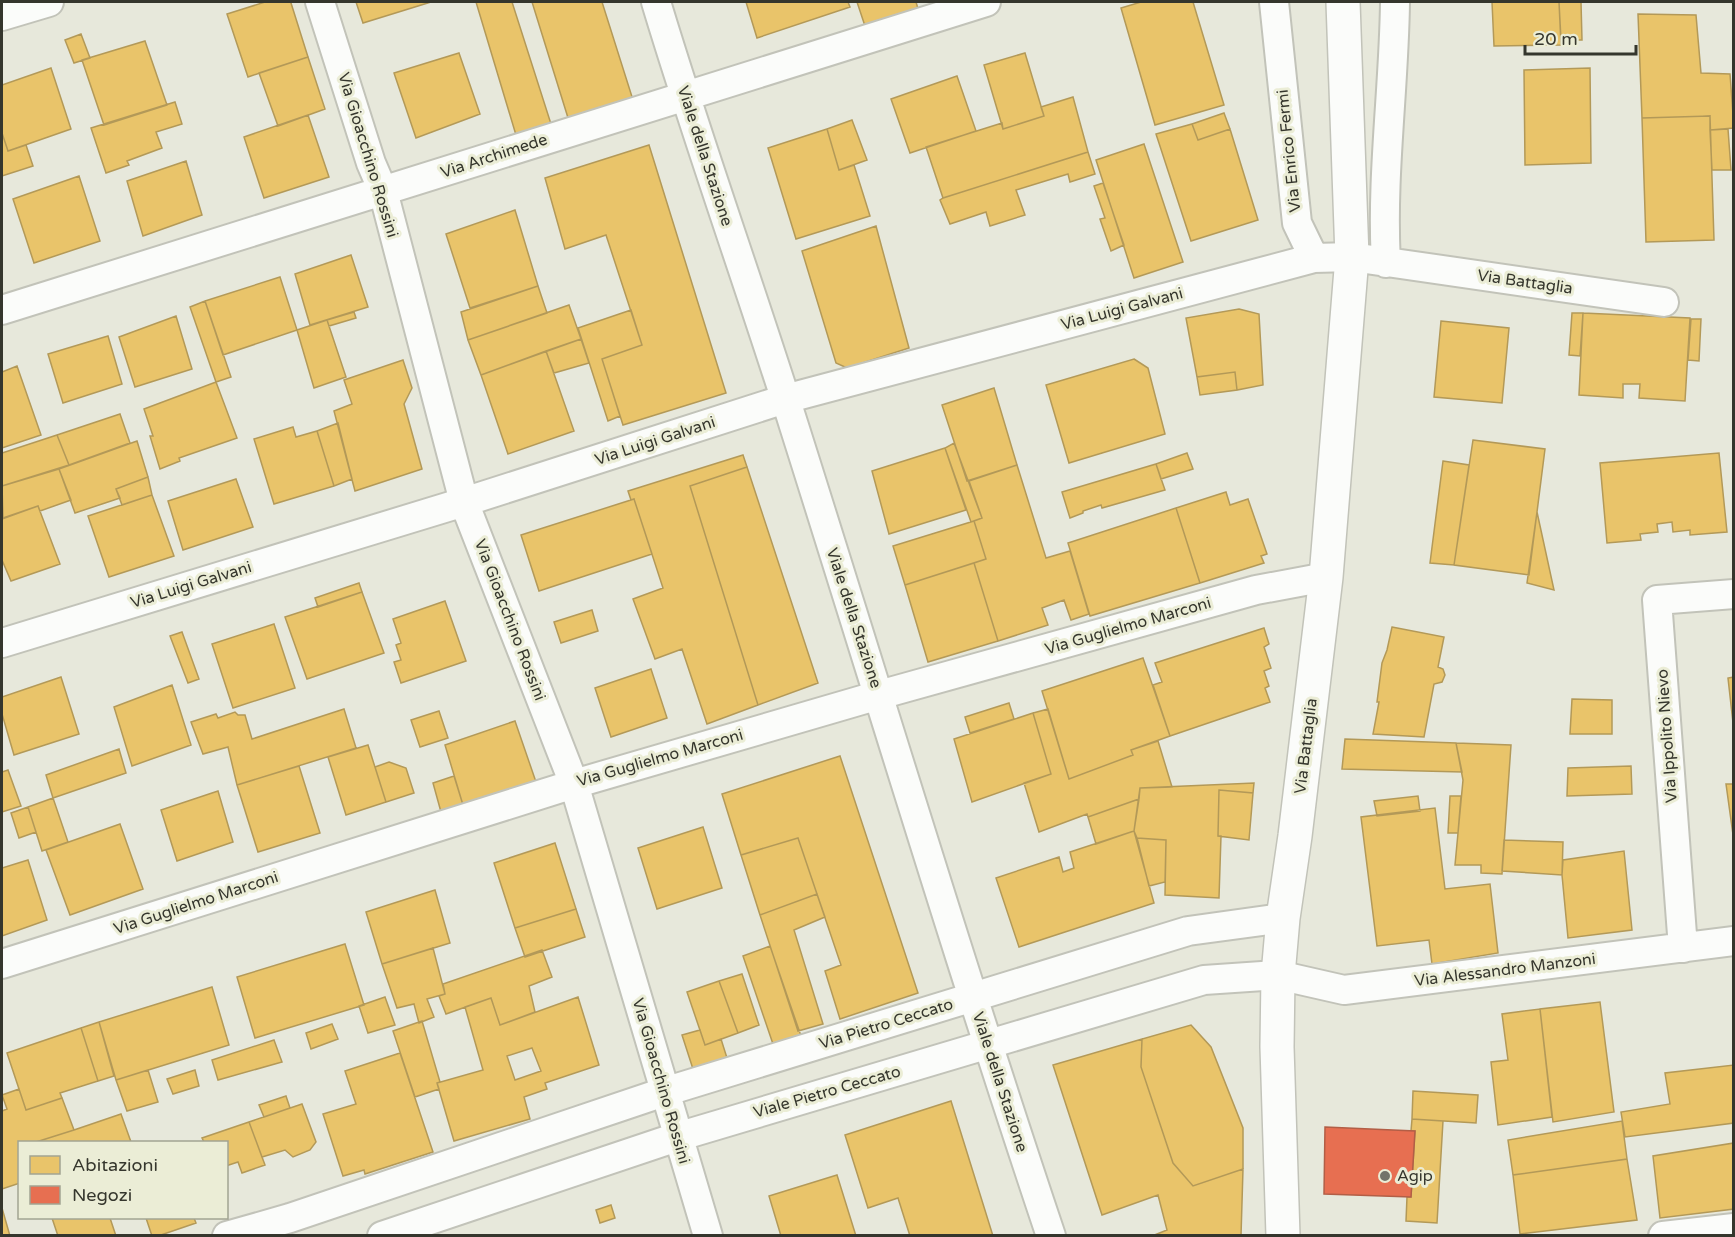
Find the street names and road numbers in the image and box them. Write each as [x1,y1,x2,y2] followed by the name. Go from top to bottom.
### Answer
[333,70,403,240] street label: Via Gioacchino Rossini
[673,83,737,229] street label: Viale della Stazione
[1273,89,1305,213] street label: Via Enrico Fermi
[438,129,550,183] street label: Via Archimede
[1476,265,1574,299] street label: Via Battaglia
[1059,283,1185,335] street label: Via Luigi Galvani
[592,412,718,470] street label: Via Luigi Galvani
[470,536,550,704] street label: Via Gioacchino Rossini
[822,545,886,691] street label: Viale della Stazione
[128,557,254,613] street label: Via Luigi Galvani
[1043,593,1213,659] street label: Via Guglielmo Marconi
[1652,668,1682,804] street label: Via Ippolito Nievo
[1290,697,1322,795] street label: Via Battaglia
[575,725,745,791] street label: Via Guglielmo Marconi
[111,867,281,939] street label: Via Guglielmo Marconi
[1413,949,1597,991] street label: Via Alessandro Manzoni
[817,994,955,1054] street label: Via Pietro Ceccato
[628,996,694,1166] street label: Via Gioacchino Rossini
[968,1009,1032,1155] street label: Viale della Stazione
[751,1061,903,1123] street label: Viale Pietro Ceccato

